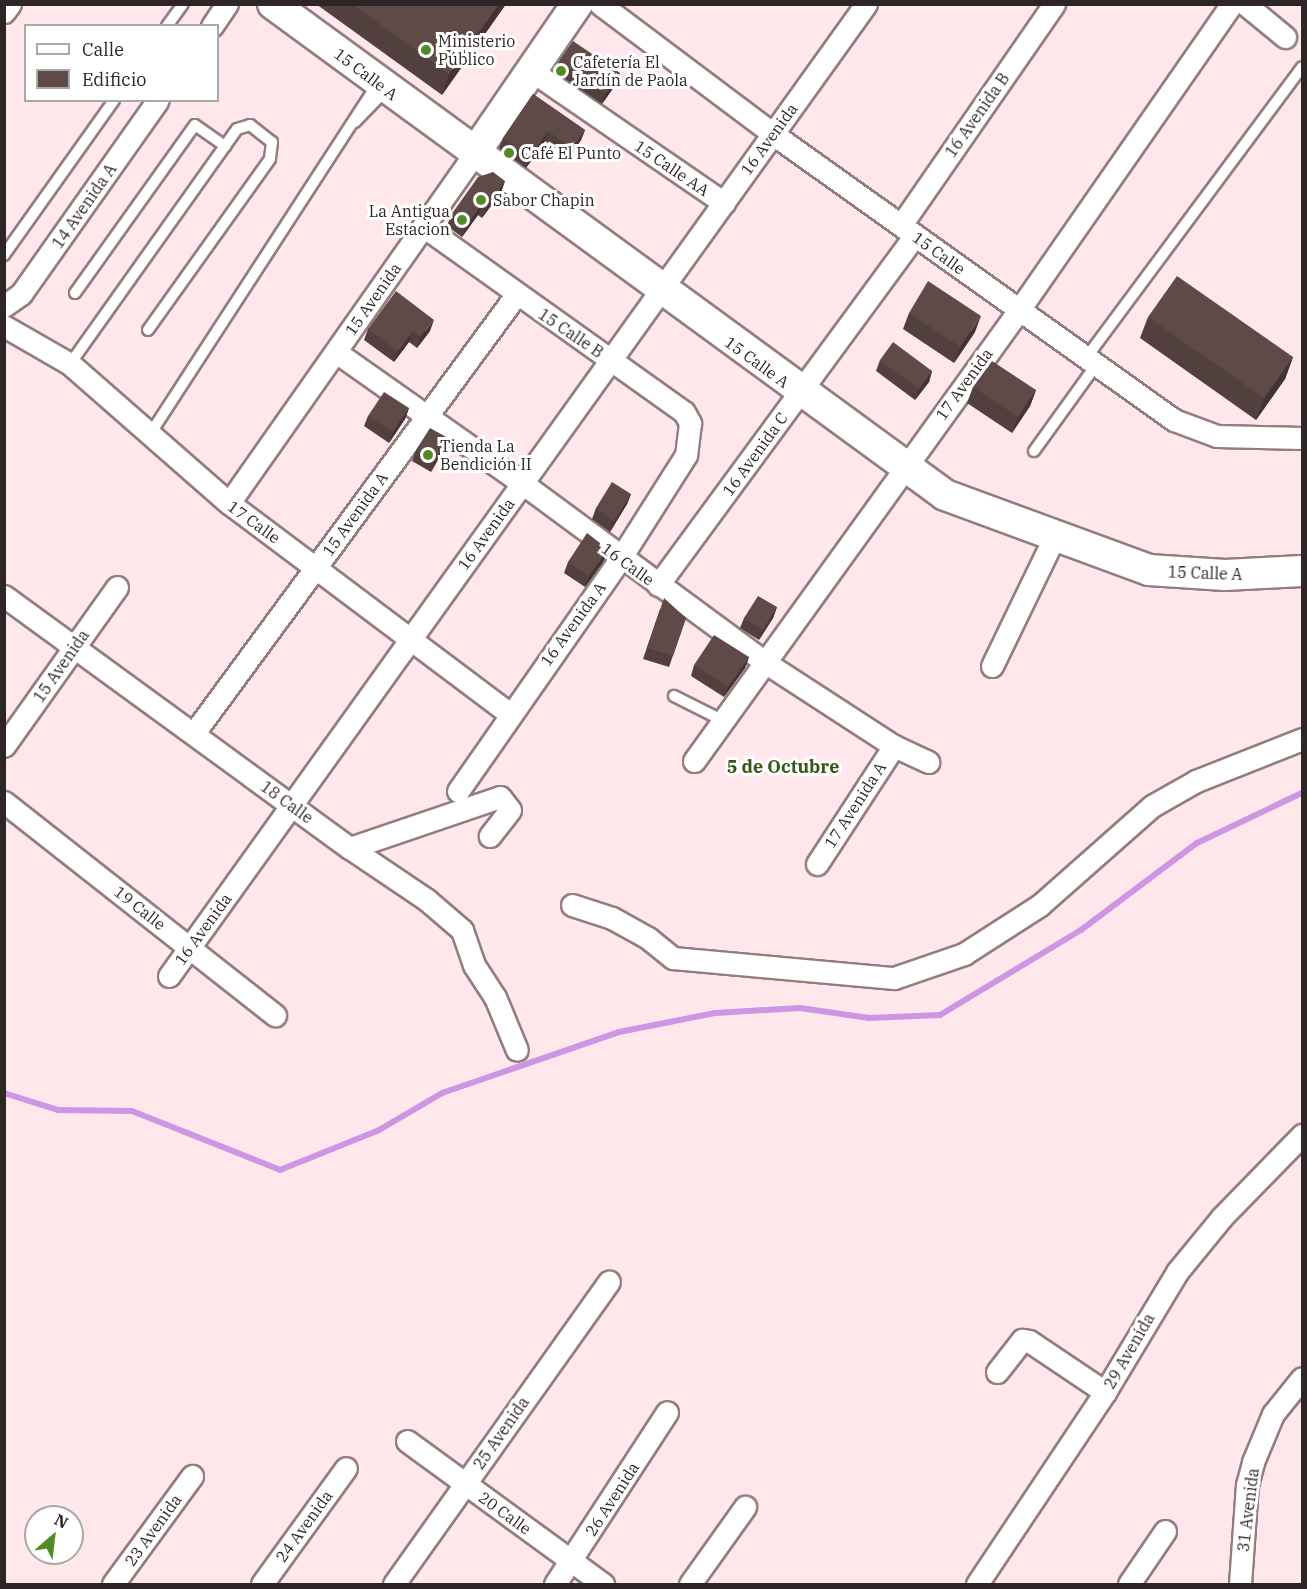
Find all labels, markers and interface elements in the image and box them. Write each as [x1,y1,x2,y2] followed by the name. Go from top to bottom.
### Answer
[24,24,219,102] legend
[438,31,515,69] place label: Ministerio Público
[82,38,124,61] text: Calle
[419,43,433,57] marker: Ministerio Público
[330,44,402,104] street label: 15 Calle A
[573,52,688,90] place label: Cafetería El Jardín de Paola
[554,64,568,78] marker: Cafetería El Jardín de Paola
[82,68,146,91] text: Edificio
[941,69,1013,161] street label: 16 Avenida B
[736,99,802,179] street label: 16 Avenida
[631,136,713,200] street label: 15 Calle AA
[521,143,621,163] place label: Café El Punto
[502,146,516,160] marker: Café El Punto
[48,160,120,252] street label: 14 Avenida A
[493,190,595,210] place label: Sabor Chapin
[474,193,488,207] marker: Sabor Chapin
[369,201,450,239] place label: La Antigua Estacion
[455,213,469,227] marker: La Antigua Estacion
[909,228,969,278] street label: 15 Calle
[341,259,405,339] street label: 15 Avenida
[535,304,607,362] street label: 15 Calle B
[721,332,793,392] street label: 15 Calle A
[931,344,997,424] street label: 17 Avenida
[718,409,792,499] street label: 16 Avenida C
[440,436,532,474] place label: Tienda La Bendición II
[421,448,435,462] marker: Tienda La Bendición II
[318,468,392,560] street label: 15 Avenida A
[453,494,519,574] street label: 16 Avenida
[224,497,284,547] street label: 17 Calle
[598,539,658,589] street label: 16 Calle
[1167,562,1243,584] street label: 15 Calle A
[536,578,610,670] street label: 16 Avenida A
[29,626,93,706] street label: 15 Avenida
[727,756,839,778] district label: 5 de Octubre
[820,758,890,852] street label: 17 Avenida A
[257,777,317,827] street label: 18 Calle
[110,882,170,934] street label: 19 Calle
[170,889,236,969] street label: 16 Avenida
[1100,1310,1158,1392] street label: 29 Avenida
[469,1393,533,1473] street label: 25 Avenida
[581,1458,643,1540] street label: 26 Avenida
[1233,1467,1263,1553] street label: 31 Avenida
[271,1486,337,1566] street label: 24 Avenida
[475,1488,535,1538] street label: 20 Calle
[120,1490,186,1570] street label: 23 Avenida
[24,1505,84,1565] north arrow
[51,1509,72,1533] text: N

